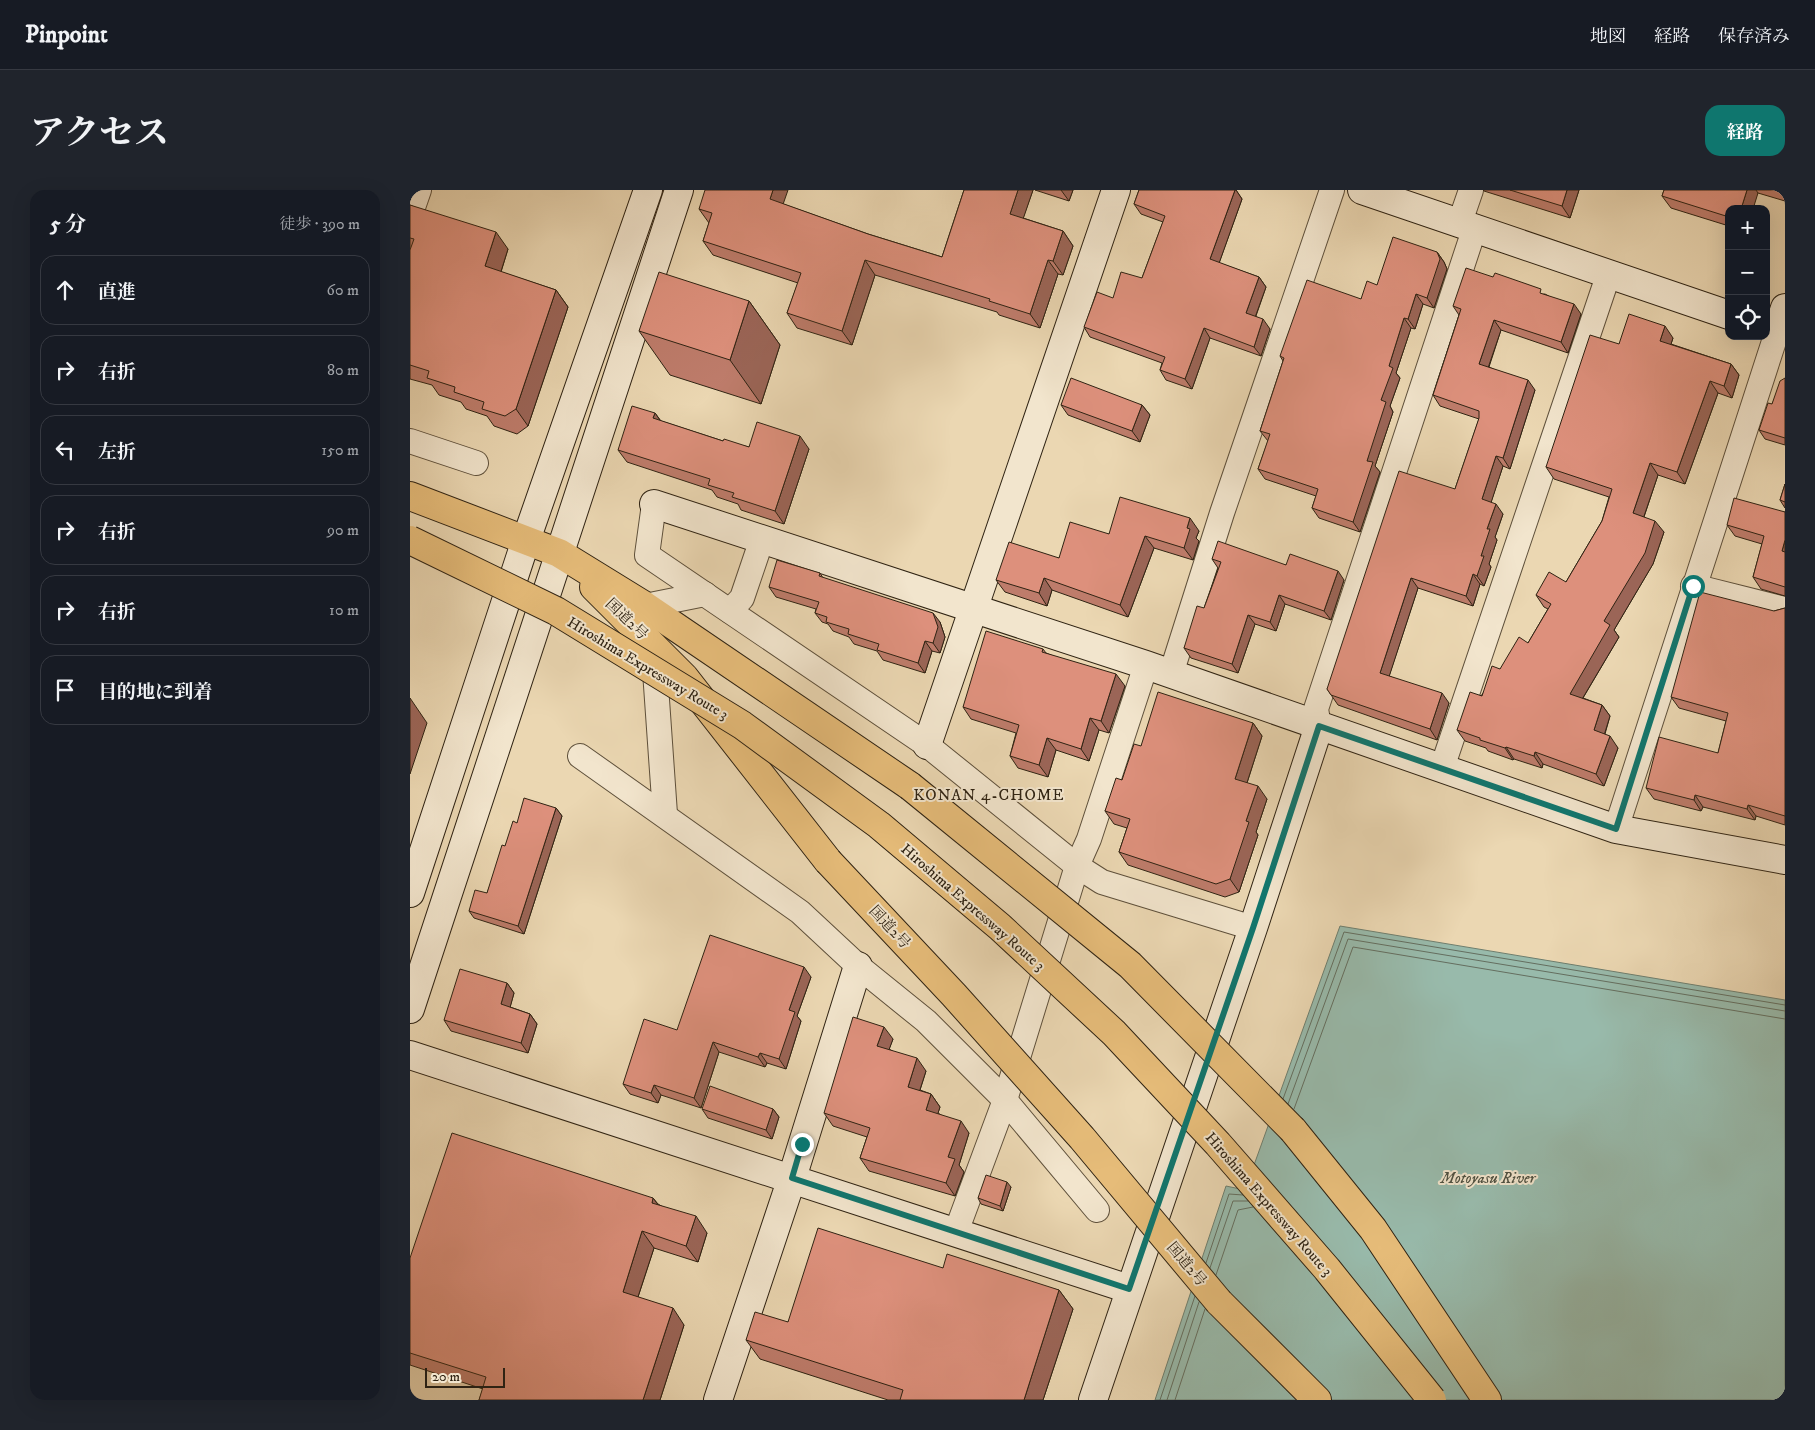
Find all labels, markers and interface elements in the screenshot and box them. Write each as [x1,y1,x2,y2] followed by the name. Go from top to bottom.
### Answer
[25,20,108,50] text: Pinpoint
[1590,26,1626,48] text: 地図
[1654,26,1690,48] text: 経路
[1718,26,1790,48] text: 保存済み
[1705,105,1785,156] button: 経路
[30,112,169,156] text: アクセス
[1725,205,1770,340] map controls
[1725,205,1770,250] button: +
[50,212,86,238] text: 5 分
[279,214,360,234] text: 徒歩 · 390 m
[1725,250,1770,295] button: −
[51,276,79,304] icon: ahead
[327,280,359,300] text: 60 m
[98,281,136,304] text: 直進
[1725,295,1770,340] button: locate
[51,356,79,384] icon: right
[327,360,359,380] text: 80 m
[98,361,136,384] text: 右折
[51,436,79,464] icon: left
[321,440,359,460] text: 150 m
[98,441,136,464] text: 左折
[51,516,79,544] icon: right
[327,520,359,540] text: 90 m
[98,521,136,544] text: 右折
[1682,575,1705,598] route start
[601,594,652,644] street label: 国道2号
[51,596,79,624] icon: right
[329,600,359,620] text: 10 m
[98,601,136,624] text: 右折
[564,613,732,724] street label: Hiroshima Expressway Route 3
[51,676,79,704] icon: arrive
[98,681,212,704] text: 目的地に到着
[913,785,1065,805] district label: KONAN 4-CHOME
[897,840,1049,975] street label: Hiroshima Expressway Route 3
[865,902,914,953] street label: 国道2号
[1201,1128,1336,1280] street label: Hiroshima Expressway Route 3
[791,1133,814,1156] route end
[1440,1168,1536,1188] water label: Motoyasu River
[1163,1238,1211,1290] street label: 国道2号
[425,1365,505,1388] scale bar
[432,1368,460,1386] text: 20 m

